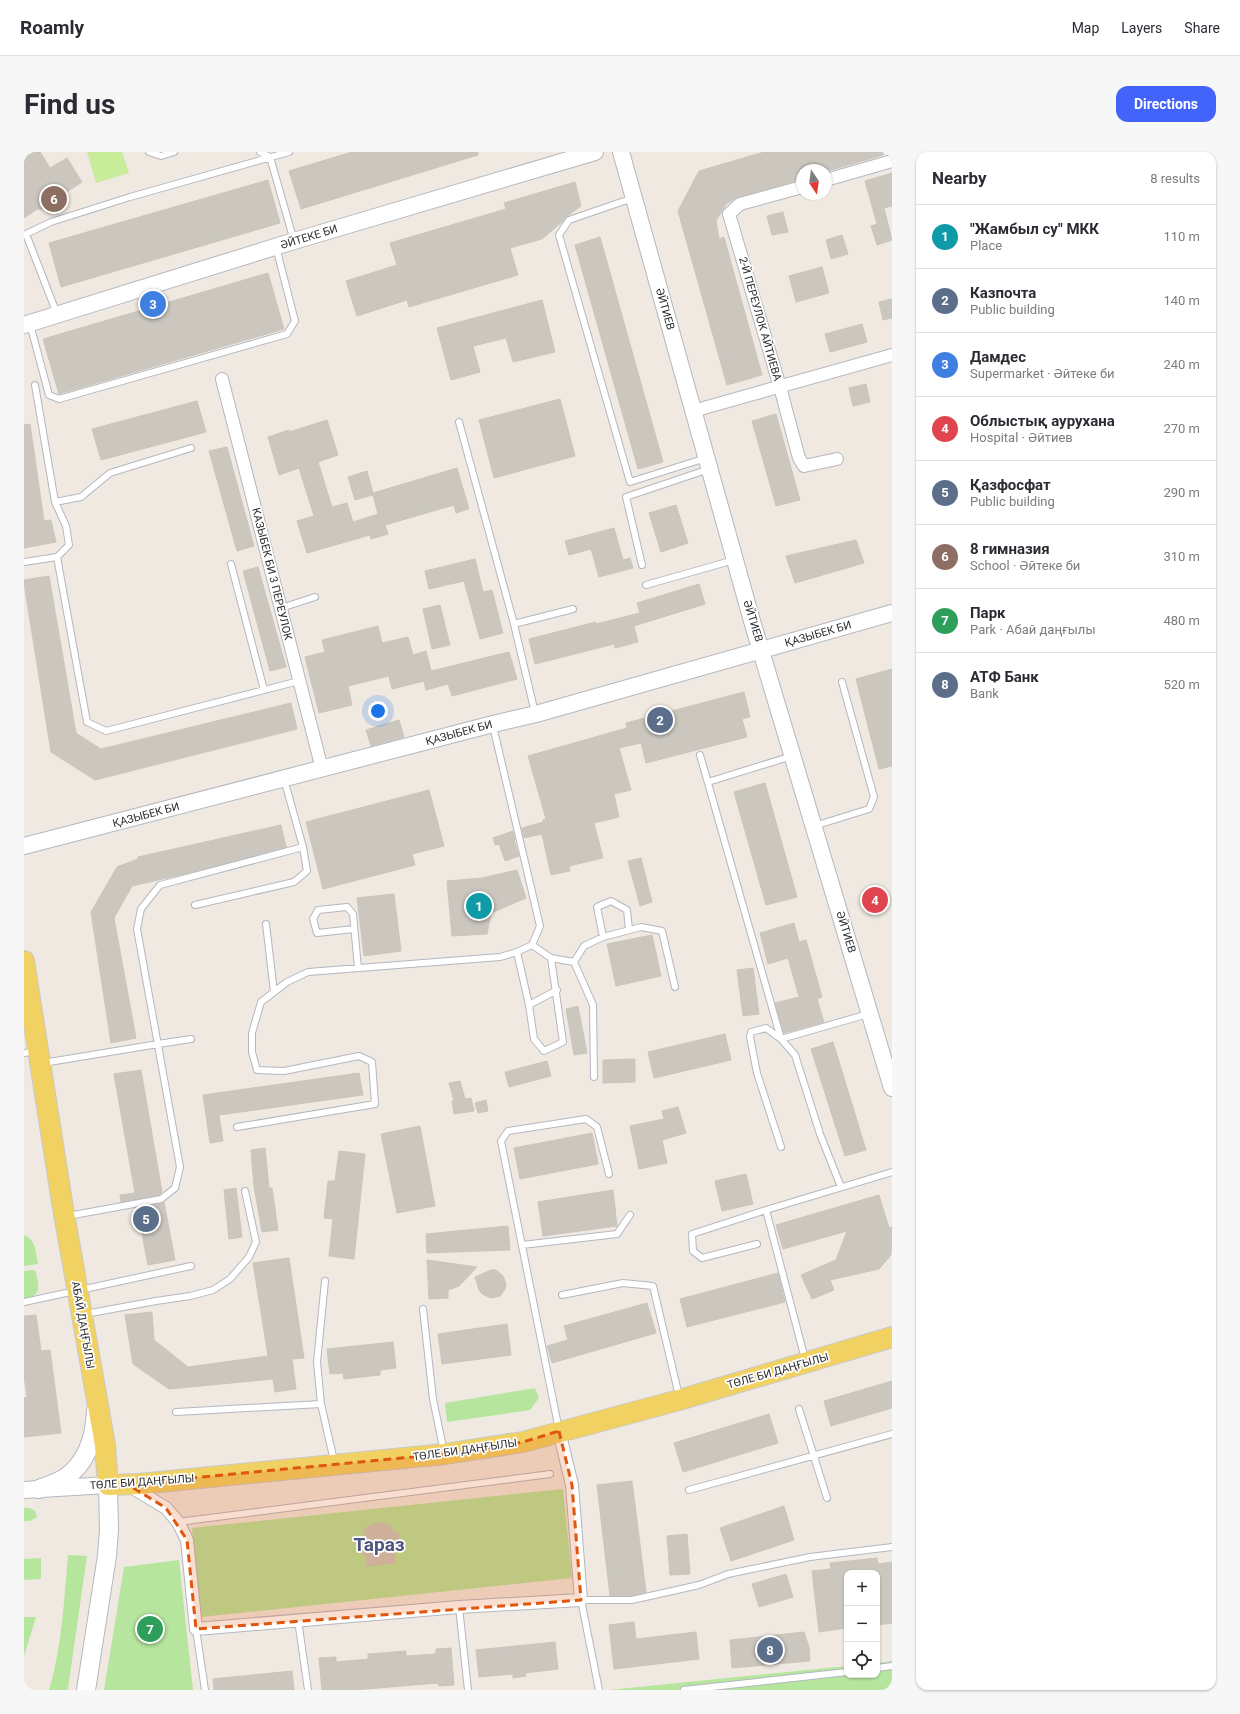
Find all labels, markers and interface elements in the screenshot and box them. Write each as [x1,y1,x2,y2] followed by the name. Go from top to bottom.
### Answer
[20,16,84,39] text: Roamly
[1072,20,1099,36] text: Map
[1121,20,1162,36] text: Layers
[1184,20,1220,36] text: Share
[1116,86,1216,122] button: Directions
[24,88,115,121] text: Find us
[796,164,832,200] north arrow
[932,168,987,188] text: Nearby
[1150,171,1200,186] text: 8 results
[41,184,67,214] pin: 6
[970,220,1099,238] text: "Жамбыл су" МКК
[279,222,339,252] street label: ӘЙТЕКЕ БИ
[941,229,949,244] text: 1
[1163,229,1200,244] text: 110 m
[970,238,1002,253] text: Place
[736,255,784,383] street label: 2-Й ПЕРЕУЛОК АЙТИЕВА
[970,284,1036,302] text: Казпочта
[653,287,677,332] street label: ӘЙТИЕВ
[140,289,166,319] pin: 3
[941,293,949,308] text: 2
[1163,293,1200,308] text: 140 m
[970,302,1055,317] text: Public building
[970,348,1026,366] text: Дамдес
[941,357,949,372] text: 3
[1163,357,1200,372] text: 240 m
[970,366,1115,381] text: Supermarket · Әйтеке би
[970,412,1115,430] text: Облыстық аурухана
[941,421,949,436] text: 4
[1163,421,1200,436] text: 270 m
[970,430,1073,445] text: Hospital · Әйтиев
[970,476,1051,494] text: Қазфосфат
[941,485,949,500] text: 5
[1163,485,1200,500] text: 290 m
[970,494,1055,509] text: Public building
[249,506,295,642] street label: КАЗЫБЕК БИ 3 ПЕРЕУЛОК
[970,540,1050,558] text: 8 гимназия
[941,549,949,564] text: 6
[1163,549,1200,564] text: 310 m
[970,558,1080,573] text: School · Әйтеке би
[741,599,766,644] street label: ӘЙТИЕВ
[970,604,1006,622] text: Парк
[941,613,949,628] text: 7
[1163,613,1200,628] text: 480 m
[783,618,853,650] street label: ҚАЗЫБЕК БИ
[970,622,1095,637] text: Park · Абай даңғылы
[970,668,1039,686] text: АТФ Банк
[941,677,949,692] text: 8
[1163,677,1200,692] text: 520 m
[970,686,999,701] text: Bank
[368,701,388,721] your location
[647,705,673,735] pin: 2
[424,718,494,748] street label: ҚАЗЫБЕК БИ
[111,800,181,830] street label: ҚАЗЫБЕК БИ
[862,885,888,915] pin: 4
[466,891,492,921] pin: 1
[834,910,859,955] street label: ӘЙТИЕВ
[133,1204,159,1234] pin: 5
[69,1280,97,1370] street label: АБАЙ ДАҢҒЫЛЫ
[726,1350,830,1392] street label: ТӨЛЕ БИ ДАҢҒЫЛЫ
[412,1436,518,1464] street label: ТӨЛЕ БИ ДАҢҒЫЛЫ
[89,1472,195,1492] street label: ТӨЛЕ БИ ДАҢҒЫЛЫ
[353,1533,405,1556] district label: Тараз
[844,1570,880,1678] map controls
[844,1570,880,1606] button: +
[844,1606,880,1642] button: −
[137,1614,163,1644] pin: 7
[757,1635,783,1665] pin: 8
[844,1642,880,1678] button: locate

